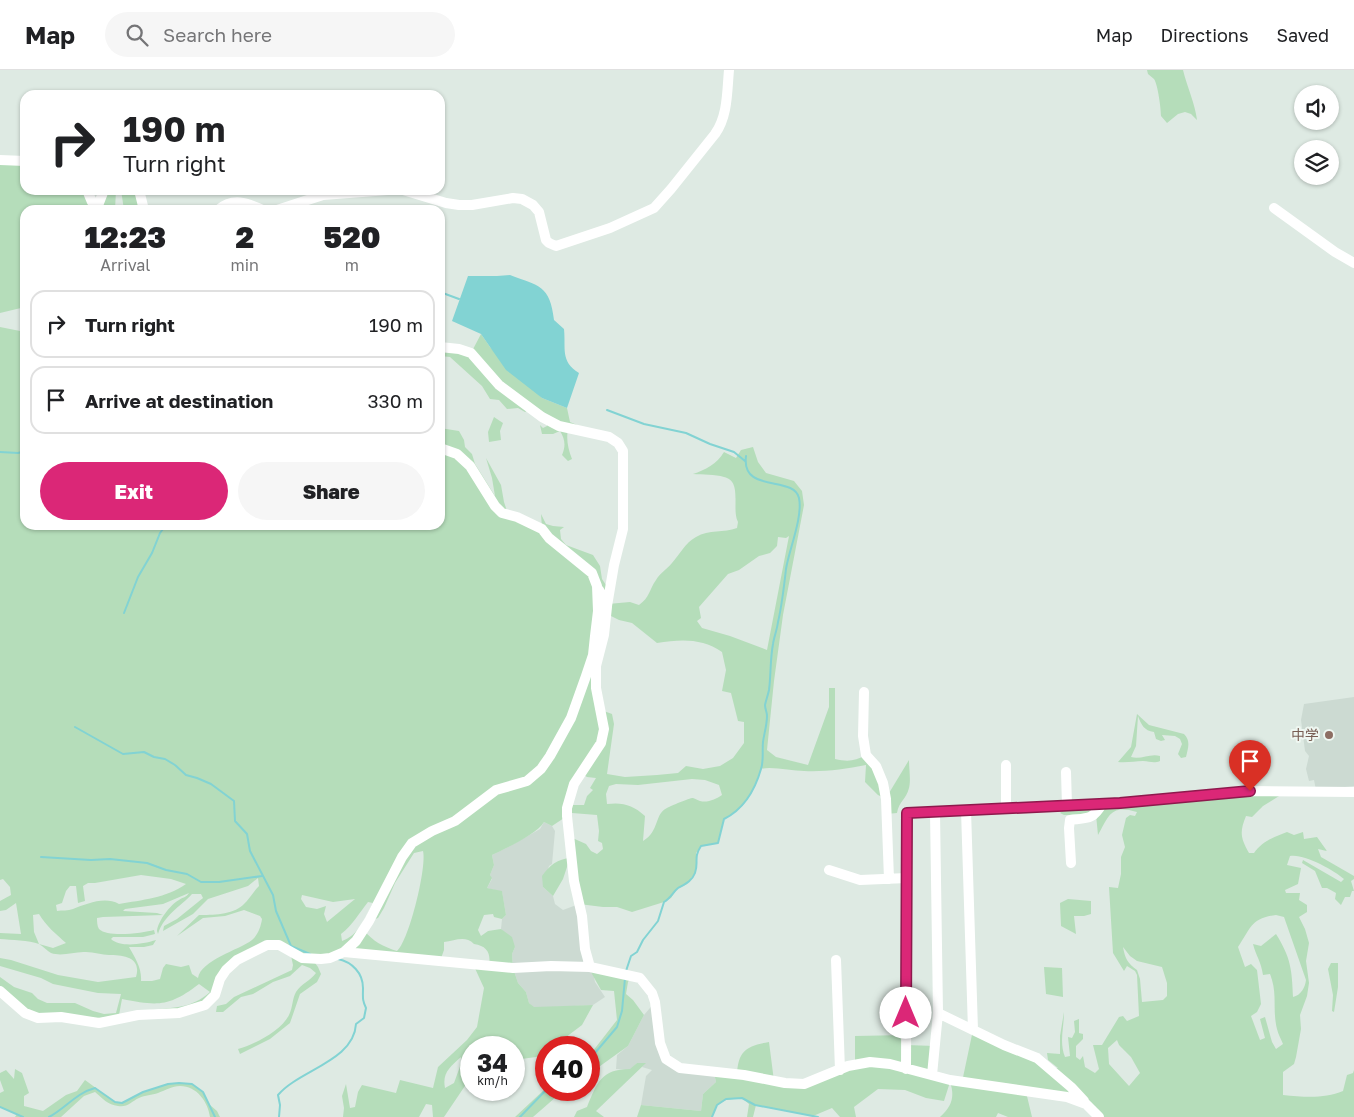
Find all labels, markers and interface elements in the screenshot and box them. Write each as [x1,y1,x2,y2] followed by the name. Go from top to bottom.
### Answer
[105,12,455,57] search box
[25,20,75,49] text: Map
[123,21,151,49] icon: search
[163,23,272,46] text: Search here
[1096,24,1132,46] text: Map
[1160,24,1248,46] text: Directions
[1276,24,1329,46] text: Saved
[1294,85,1339,185] map controls
[1294,85,1339,130] button: sound
[123,108,225,150] text: 190 m
[40,110,105,175] icon: right
[1294,140,1339,185] button: layers
[123,150,226,177] text: Turn right
[84,219,166,255] text: 12:23
[235,219,254,255] text: 2
[323,219,381,255] text: 520
[100,255,150,275] text: Arrival
[231,255,259,275] text: min
[345,255,359,275] text: m
[42,310,70,338] icon: right
[85,313,175,336] text: Turn right
[369,313,423,336] text: 190 m
[42,386,70,414] icon: arrive
[85,389,273,412] text: Arrive at destination
[367,389,423,412] text: 330 m
[40,462,228,520] button: Exit
[238,462,425,520] button: Share
[1291,726,1319,743] place label: 中学
[1323,729,1335,741] marker: 中学
[1229,740,1271,791] pin
[1236,747,1264,775] icon: arrive
[879,986,931,1038] position arrow
[535,1036,600,1101] speed limit sign: 40
[477,1047,508,1078] text: 34
[477,1073,508,1088] text: km/h

